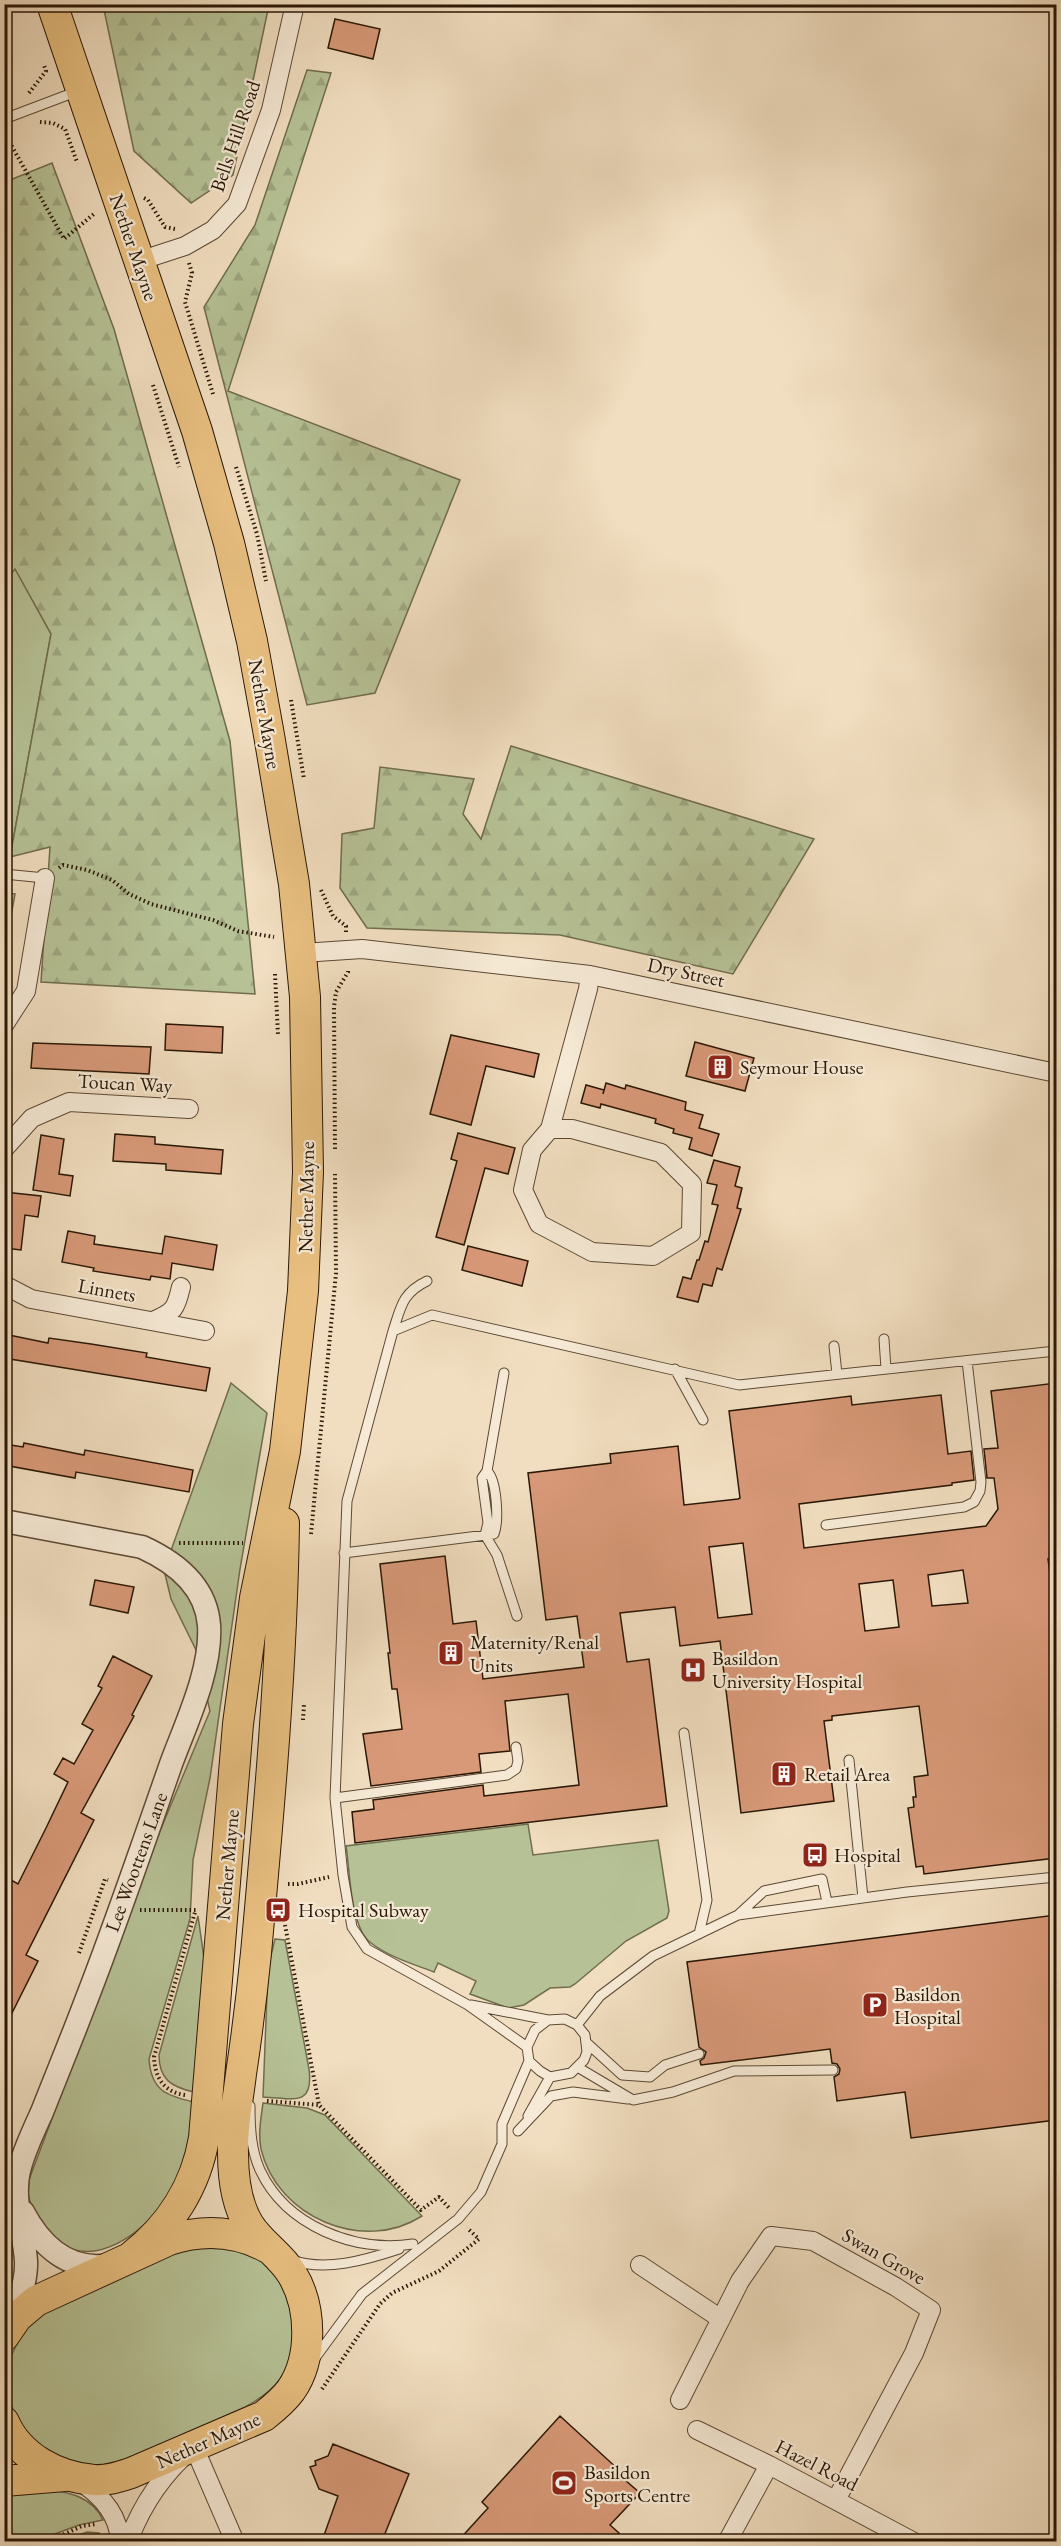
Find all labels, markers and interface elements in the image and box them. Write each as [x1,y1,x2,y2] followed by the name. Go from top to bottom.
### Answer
[204,76,266,195] street label: Bells Hill Road
[104,190,164,304] street label: Nether Mayne
[243,657,287,771] street label: Nether Mayne
[645,951,728,993] street label: Dry Street
[705,1052,735,1082] building icon: Seymour House
[740,1054,864,1080] place label: Seymour House
[77,1068,173,1098] street label: Toucan Way
[292,1141,320,1253] street label: Nether Mayne
[76,1272,138,1308] street label: Linnets
[470,1629,599,1678] place label: Maternity/Renal Units
[436,1638,466,1668] building icon: Maternity/Renal Units
[712,1645,862,1694] place label: Basildon University Hospital
[678,1655,708,1685] hospital icon: Basildon University Hospital
[769,1759,799,1789] building icon: Retail Area
[804,1761,890,1787] place label: Retail Area
[99,1788,173,1935] street label: Lee Woottens Lane
[209,1808,245,1922] street label: Nether Mayne
[800,1840,830,1870] bus stop icon: Hospital
[834,1842,901,1868] place label: Hospital
[263,1895,293,1925] bus stop icon: Hospital Subway
[298,1897,429,1923] place label: Hospital Subway
[894,1981,961,2030] place label: Basildon Hospital
[860,1990,890,2020] parking icon: Basildon Hospital
[838,2222,931,2290] street label: Swan Grove
[152,2405,264,2474] street label: Nether Mayne
[771,2433,864,2497] street label: Hazel Road
[584,2459,691,2508] place label: Basildon Sports Centre
[549,2468,579,2498] sports icon: Basildon Sports Centre

